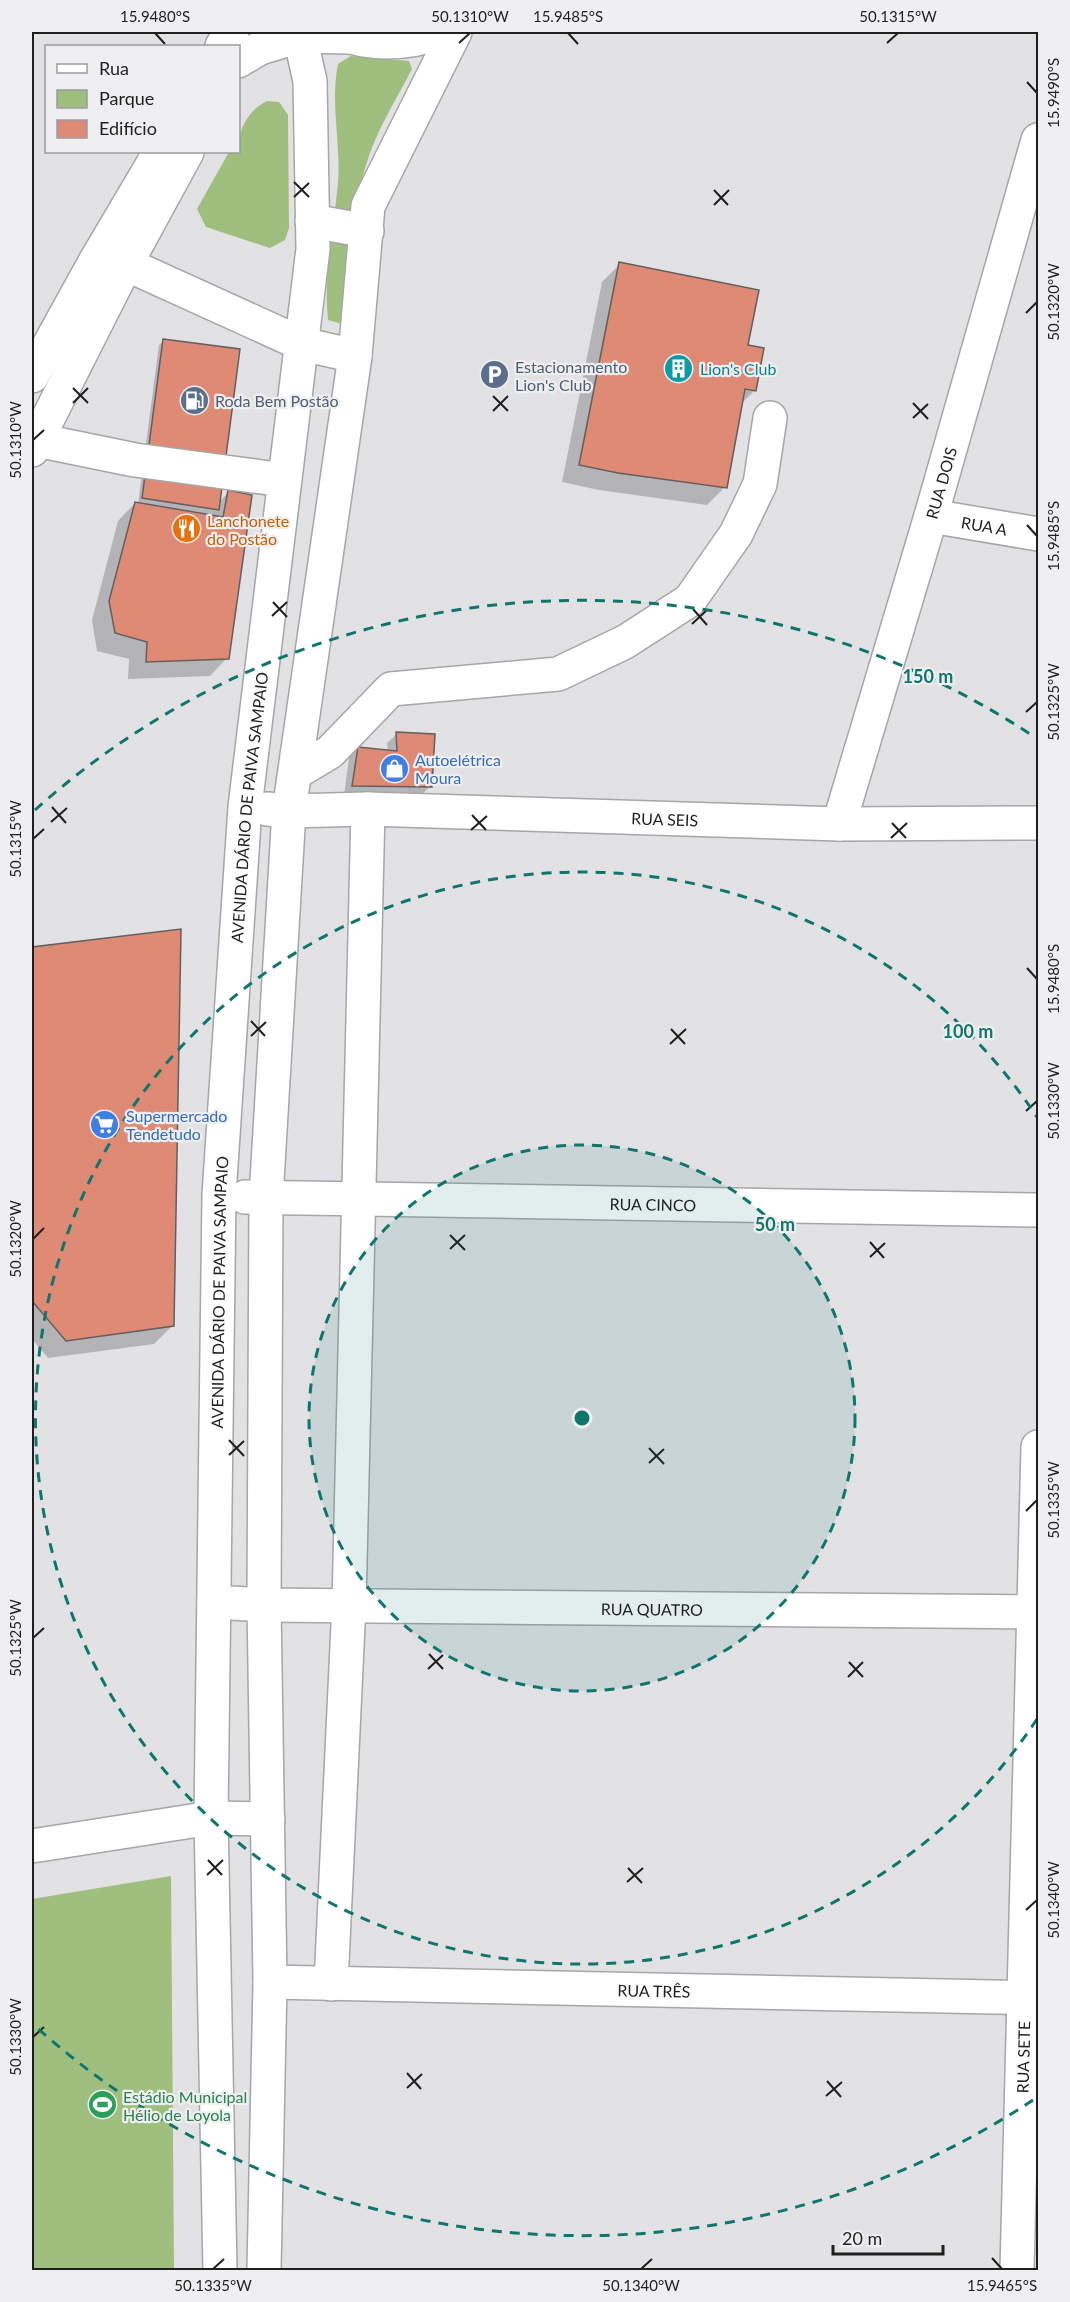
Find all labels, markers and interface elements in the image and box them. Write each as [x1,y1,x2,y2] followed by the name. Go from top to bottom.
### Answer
[120,7,190,25] text: 15.9480°S
[431,7,509,25] text: 50.1310°W
[533,7,603,25] text: 15.9485°S
[859,7,937,25] text: 50.1315°W
[45,45,240,153] legend
[99,57,129,79] text: Rua
[1044,58,1062,128] text: 15.9490°S
[99,87,154,109] text: Parque
[99,117,157,139] text: Edifício
[1044,263,1062,341] text: 50.1320°W
[663,352,695,384] building icon: Lion's Club
[515,357,627,394] place label: Estacionamento Lion's Club
[478,359,510,391] parking icon: Estacionamento Lion's Club
[700,359,776,378] place label: Lion's Club
[178,384,210,416] fuel station icon: Roda Bem Postão
[215,391,338,410] place label: Roda Bem Postão
[6,401,24,479] text: 50.1310°W
[921,445,960,521] street label: RUA DOIS
[1044,501,1062,571] text: 15.9485°S
[207,511,289,548] place label: Lanchonete do Postão
[960,512,1009,538] street label: RUA A
[170,513,202,545] restaurant icon: Lanchonete do Postão
[1044,663,1062,741] text: 50.1325°W
[903,665,953,687] text: 150 m
[226,670,271,944] street label: AVENIDA DÁRIO DE PAIVA SAMPAIO
[415,750,501,787] place label: Autoelétrica Moura
[378,752,410,784] shop icon: Autoelétrica Moura
[6,800,24,878] text: 50.1315°W
[631,808,699,829] street label: RUA SEIS
[1044,944,1062,1014] text: 15.9480°S
[943,1020,993,1042] text: 100 m
[1044,1062,1062,1140] text: 50.1330°W
[126,1106,227,1143] place label: Supermercado Tendetudo
[89,1108,121,1140] supermarket icon: Supermercado Tendetudo
[207,1155,231,1428] street label: AVENIDA DÁRIO DE PAIVA SAMPAIO
[610,1193,697,1214] street label: RUA CINCO
[6,1200,24,1278] text: 50.1320°W
[755,1213,795,1235] text: 50 m
[572,1408,592,1428] centre of rings
[1044,1461,1062,1539] text: 50.1335°W
[6,1599,24,1677] text: 50.1325°W
[601,1599,703,1618] street label: RUA QUATRO
[1044,1861,1062,1939] text: 50.1340°W
[617,1980,691,2000] street label: RUA TRÊS
[6,1998,24,2076] text: 50.1330°W
[1012,2021,1033,2094] street label: RUA SETE
[123,2087,247,2124] place label: Estádio Municipal Hélio de Loyola
[86,2089,118,2121] sports icon: Estádio Municipal Hélio de Loyola
[833,2218,942,2256] scale bar
[842,2227,882,2249] text: 20 m
[174,2276,252,2294] text: 50.1335°W
[602,2276,680,2294] text: 50.1340°W
[967,2276,1037,2294] text: 15.9465°S

